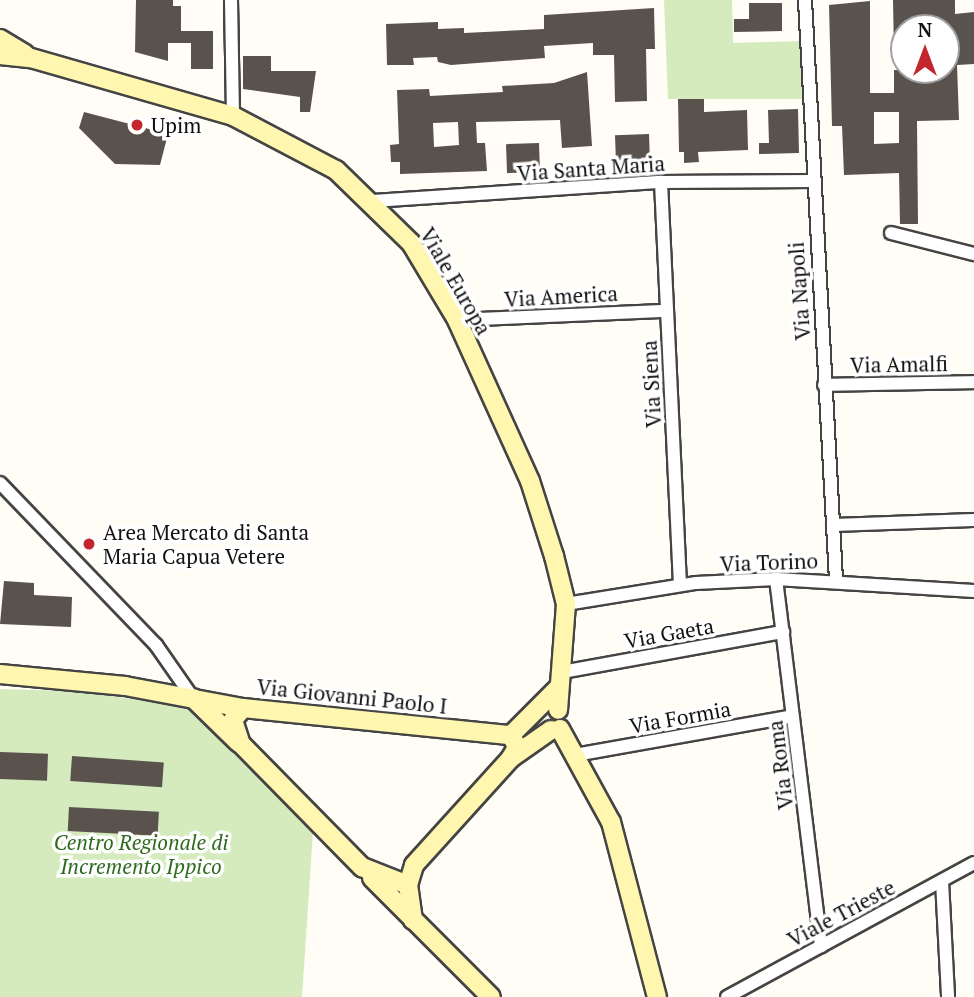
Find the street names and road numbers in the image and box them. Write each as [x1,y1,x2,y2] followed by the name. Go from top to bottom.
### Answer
[516,150,666,186] street label: Via Santa Maria
[415,223,497,339] street label: Viale Europa
[783,241,815,341] street label: Via Napoli
[503,280,619,312] street label: Via America
[636,340,666,428] street label: Via Siena
[850,351,948,377] street label: Via Amalfi
[720,548,818,576] street label: Via Torino
[622,613,716,653] street label: Via Gaeta
[256,673,448,719] street label: Via Giovanni Paolo I
[627,696,733,738] street label: Via Formia
[762,719,798,811] street label: Via Roma
[783,874,899,952] street label: Viale Trieste

